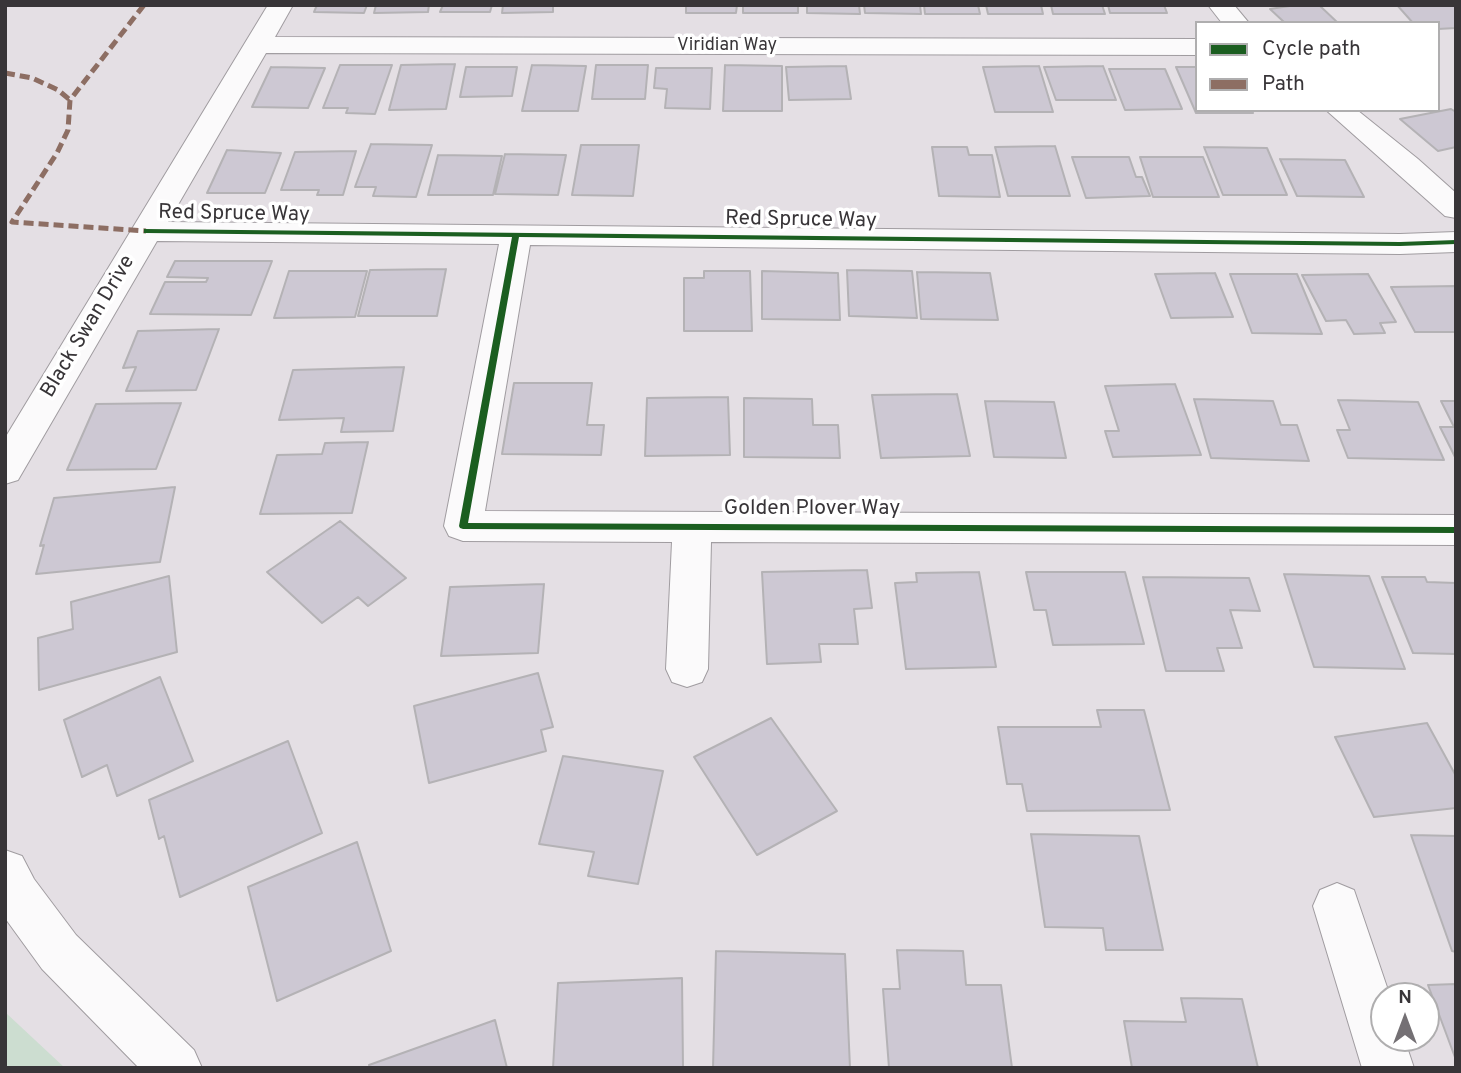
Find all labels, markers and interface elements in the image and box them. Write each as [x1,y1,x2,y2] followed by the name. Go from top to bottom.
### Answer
[1195,21,1440,112] legend
[677,35,777,57] street label: Viridian Way
[1262,36,1361,63] text: Cycle path
[1262,71,1305,98] text: Path
[158,201,310,229] street label: Red Spruce Way
[725,207,877,235] street label: Red Spruce Way
[37,251,141,403] street label: Black Swan Drive
[724,497,900,523] street label: Golden Plover Way
[1370,982,1440,1052] north arrow
[1398,986,1412,1010] text: N

